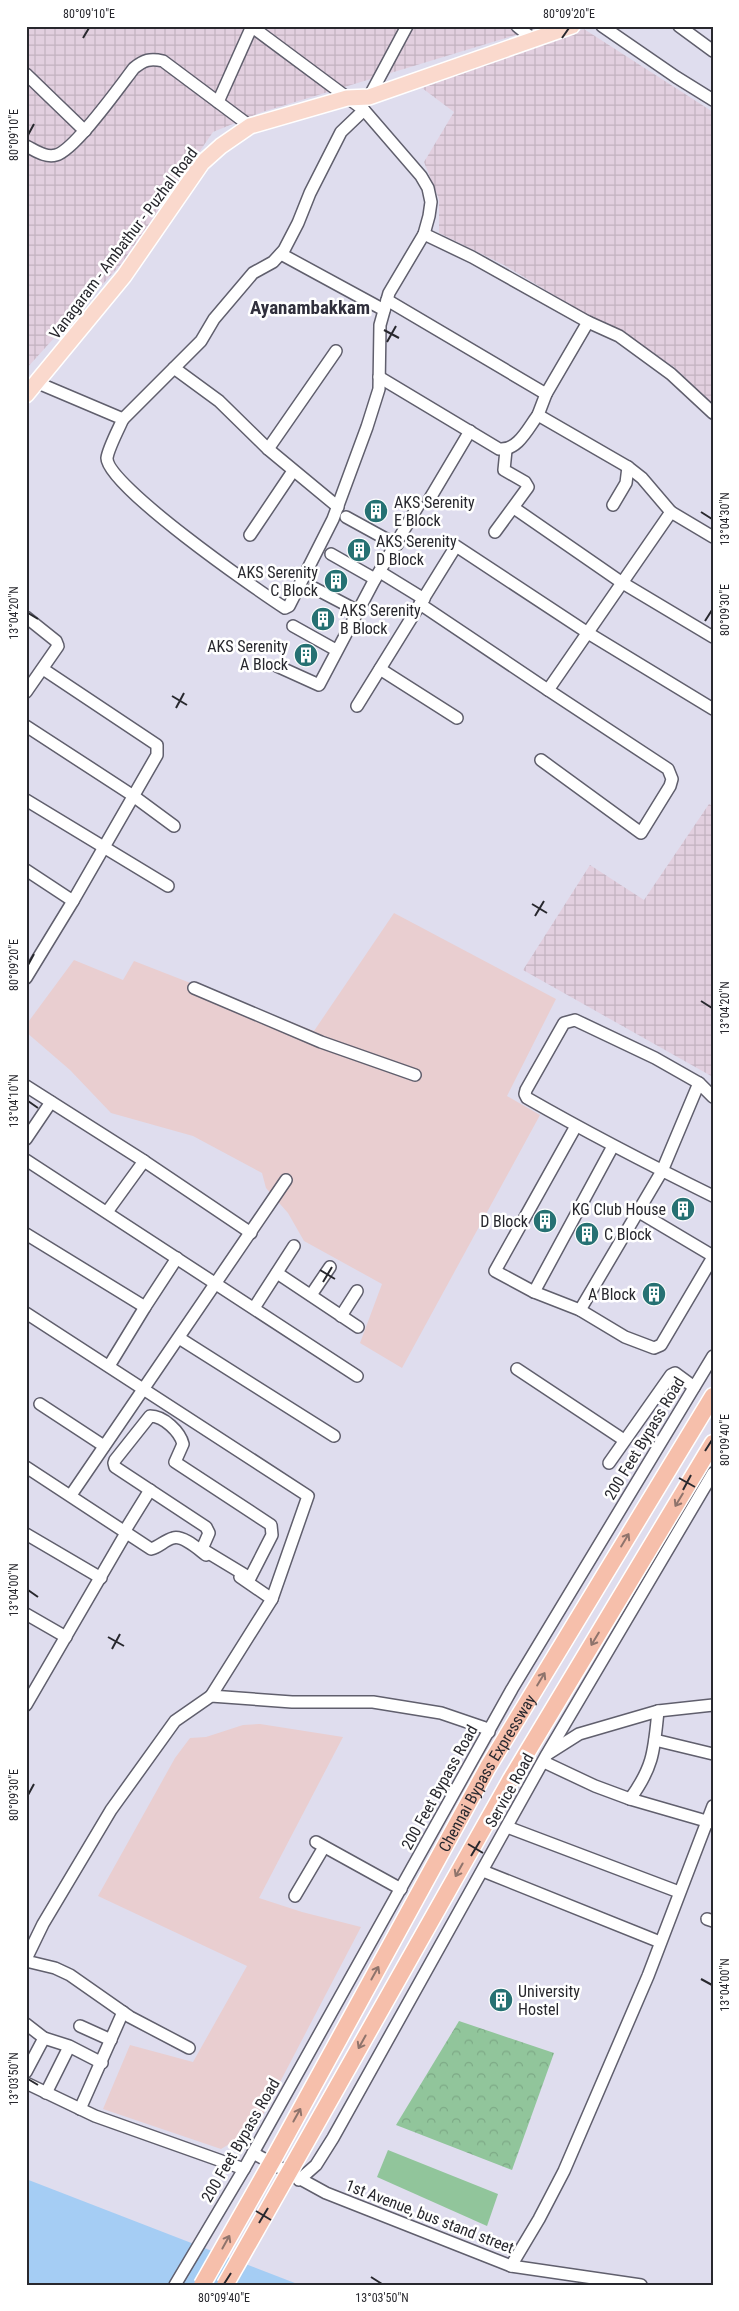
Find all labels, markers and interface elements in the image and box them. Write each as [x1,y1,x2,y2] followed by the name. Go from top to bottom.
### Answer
[63,7,115,21] text: 80°09'10"E
[543,7,595,21] text: 80°09'20"E
[7,109,21,161] text: 80°09'10"E
[45,144,202,343] street label: Vanagaram - Ambathur - Puzhal Road
[250,296,370,319] district label: Ayanambakkam
[718,492,732,546] text: 13°04'30"N
[394,493,475,530] place label: AKS Serenity E Block
[363,498,389,524] building icon: AKS Serenity E Block
[376,532,457,569] place label: AKS Serenity D Block
[346,537,372,563] building icon: AKS Serenity D Block
[237,563,319,600] place label: AKS Serenity C Block
[323,568,349,594] building icon: AKS Serenity C Block
[718,584,732,636] text: 80°09'30"E
[7,586,21,640] text: 13°04'20"N
[340,601,421,638] place label: AKS Serenity B Block
[310,606,336,632] building icon: AKS Serenity B Block
[207,637,289,674] place label: AKS Serenity A Block
[293,642,319,668] building icon: AKS Serenity A Block
[7,939,21,991] text: 80°09'20"E
[718,981,732,1035] text: 13°04'20"N
[7,1074,21,1128] text: 13°04'10"N
[670,1196,696,1222] building icon: KG Club House
[572,1200,666,1219] place label: KG Club House
[532,1208,558,1234] building icon: D Block
[480,1212,529,1231] place label: D Block
[574,1221,600,1247] building icon: C Block
[604,1225,653,1244] place label: C Block
[641,1281,667,1307] building icon: A Block
[588,1285,637,1304] place label: A Block
[600,1374,689,1503] street label: 200 Feet Bypass Road
[718,1414,732,1466] text: 80°09'40"E
[673,1492,683,1506] one-way arrow
[621,1533,631,1547] one-way arrow
[7,1563,21,1617] text: 13°04'00"N
[589,1632,599,1646] one-way arrow
[537,1672,547,1686] one-way arrow
[435,1691,540,1855] street label: Chennai Bypass Expressway
[397,1722,482,1853] street label: 200 Feet Bypass Road
[481,1750,538,1831] street label: Service Road
[7,1769,21,1821] text: 80°09'30"E
[454,1862,464,1876] one-way arrow
[718,1958,732,2012] text: 13°04'00"N
[370,1965,380,1980] one-way arrow
[518,1982,580,2019] place label: University Hostel
[488,1987,514,2013] building icon: University Hostel
[357,2034,367,2048] one-way arrow
[7,2052,21,2106] text: 13°03'50"N
[197,2075,284,2205] street label: 200 Feet Bypass Road
[293,2108,302,2123] one-way arrow
[343,2176,517,2257] street label: 1st Avenue, bus stand street
[221,2235,231,2250] one-way arrow
[198,2291,250,2305] text: 80°09'40"E
[355,2291,409,2305] text: 13°03'50"N

